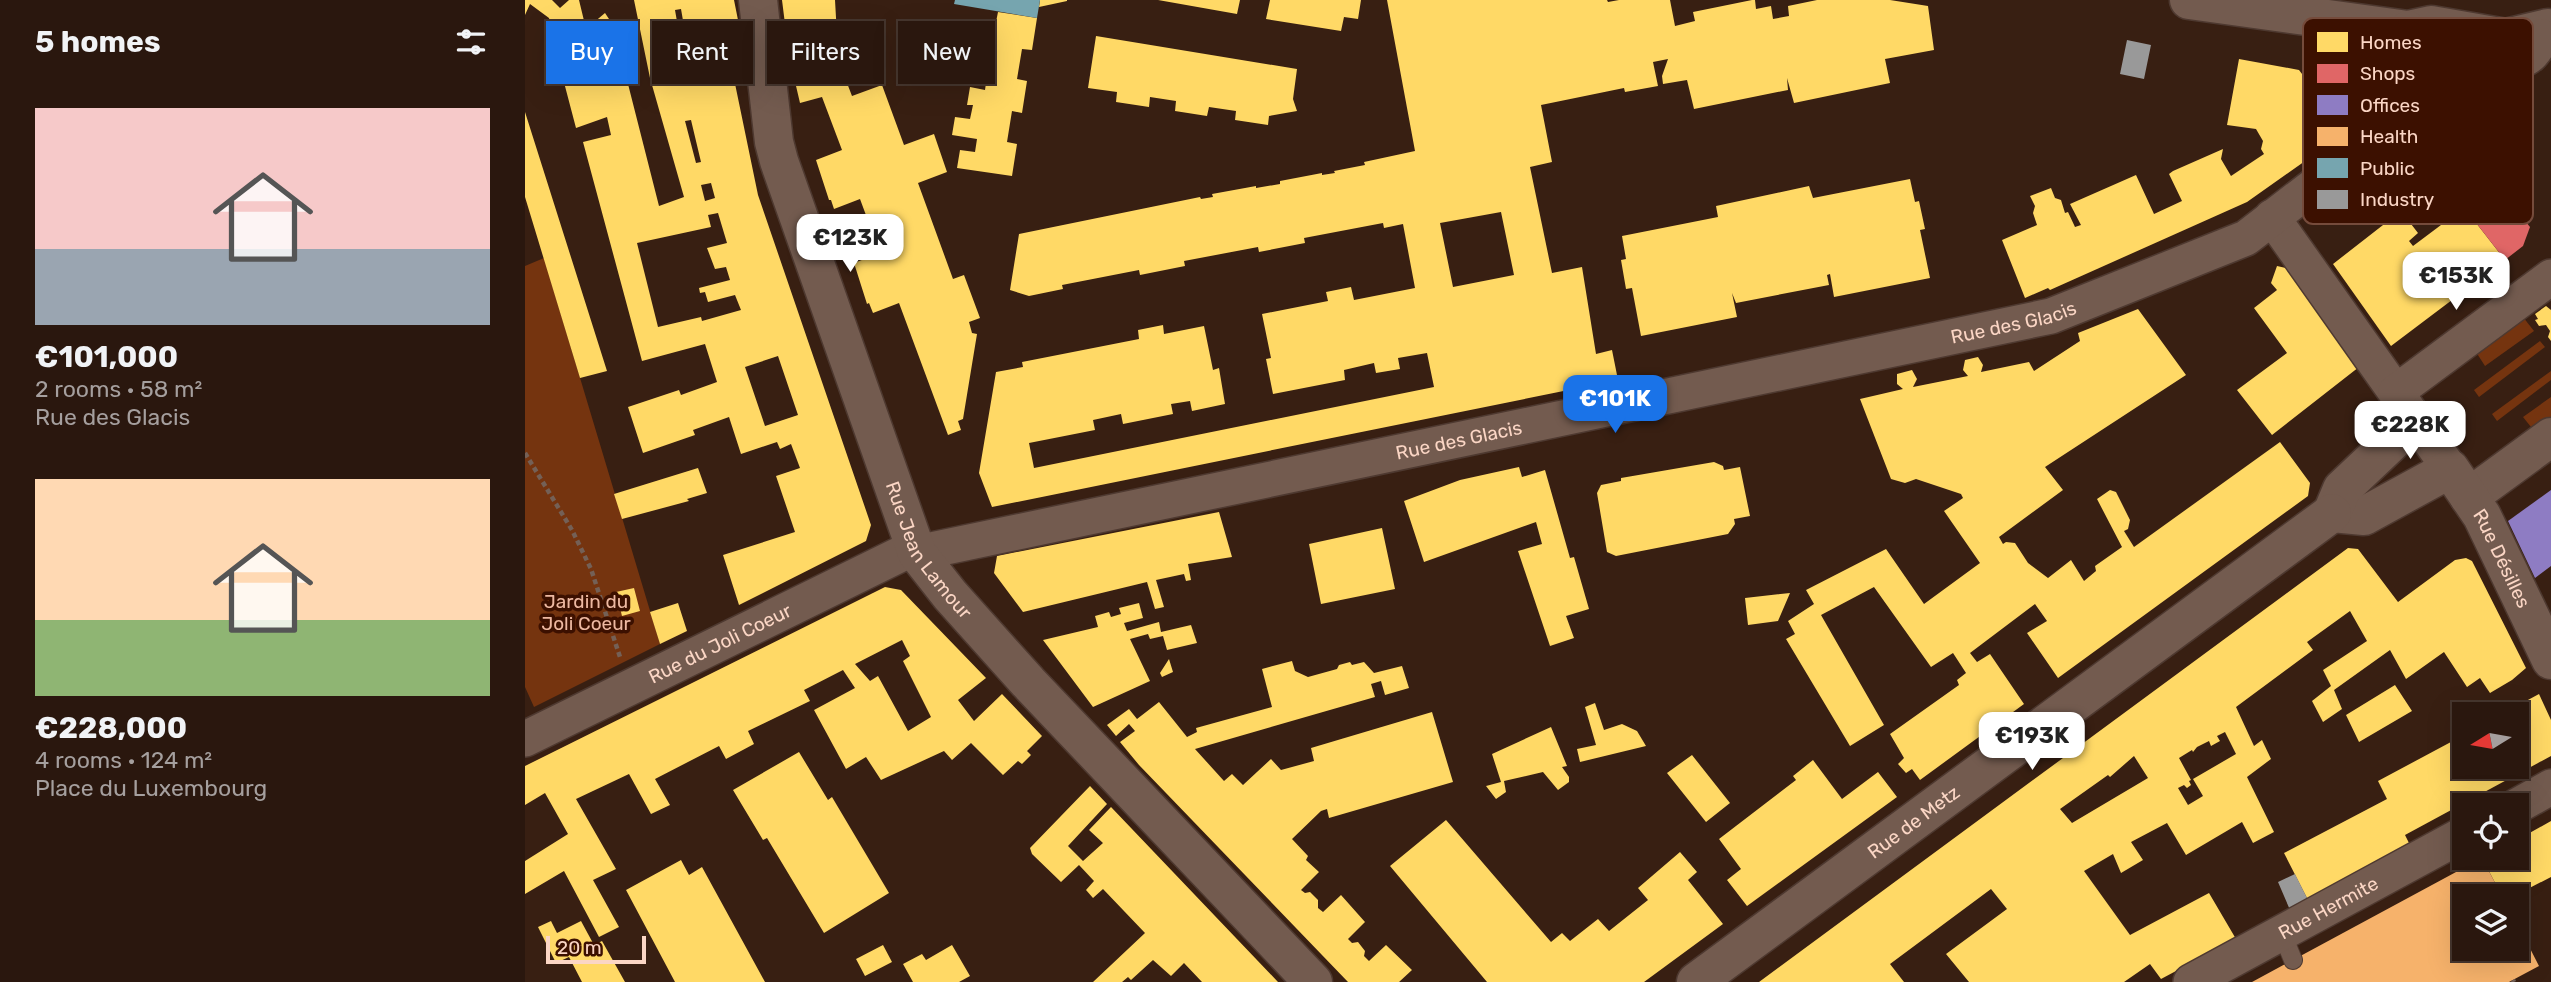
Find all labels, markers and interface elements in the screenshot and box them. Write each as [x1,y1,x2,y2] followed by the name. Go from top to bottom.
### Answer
[2303,18,2533,224] legend
[546,21,638,84] chip: Buy
[652,21,753,84] chip: Rent
[767,21,884,84] chip: Filters
[898,21,995,84] chip: New
[452,23,490,61] icon: filters
[35,24,161,60] text: 5 homes
[2360,31,2422,54] text: Homes
[2360,62,2415,85] text: Shops
[2360,94,2420,117] text: Offices
[2360,125,2418,148] text: Health
[200,154,326,280] icon: home
[2360,157,2415,180] text: Public
[2360,188,2434,211] text: Industry
[801,215,899,274] pin: €123K
[813,223,887,251] text: €123K
[2407,252,2505,312] pin: €153K
[2419,261,2493,289] text: €153K
[1949,296,2080,348] street label: Rue des Glacis
[35,339,178,375] text: €101,000
[35,375,202,403] text: 2 rooms · 58 m²
[1566,376,1664,435] pin: €101K
[1579,384,1651,412] text: €101K
[2361,402,2459,461] pin: €228K
[35,403,190,431] text: Rue des Glacis
[2371,410,2449,438] text: €228K
[1394,415,1524,464] street label: Rue des Glacis
[881,478,977,624] street label: Rue Jean Lamour
[2469,504,2536,612] street label: Rue Désilles
[200,525,326,651] icon: home
[541,590,632,635] park label: Jardin du Joli Coeur
[644,598,796,688] street label: Rue du Joli Coeur
[2452,702,2529,779] north arrow
[2452,702,2529,961] map controls
[35,710,187,746] text: €228,000
[1983,712,2081,772] pin: €193K
[1995,721,2069,749] text: €193K
[35,746,212,774] text: 4 rooms · 124 m²
[35,774,267,802] text: Place du Luxembourg
[1863,780,1964,863] street label: Rue de Metz
[2452,793,2529,870] button: locate
[2274,871,2382,944] street label: Rue Hermite
[2452,884,2529,961] button: layers
[546,933,646,965] scale bar
[557,936,602,959] text: 20 m

